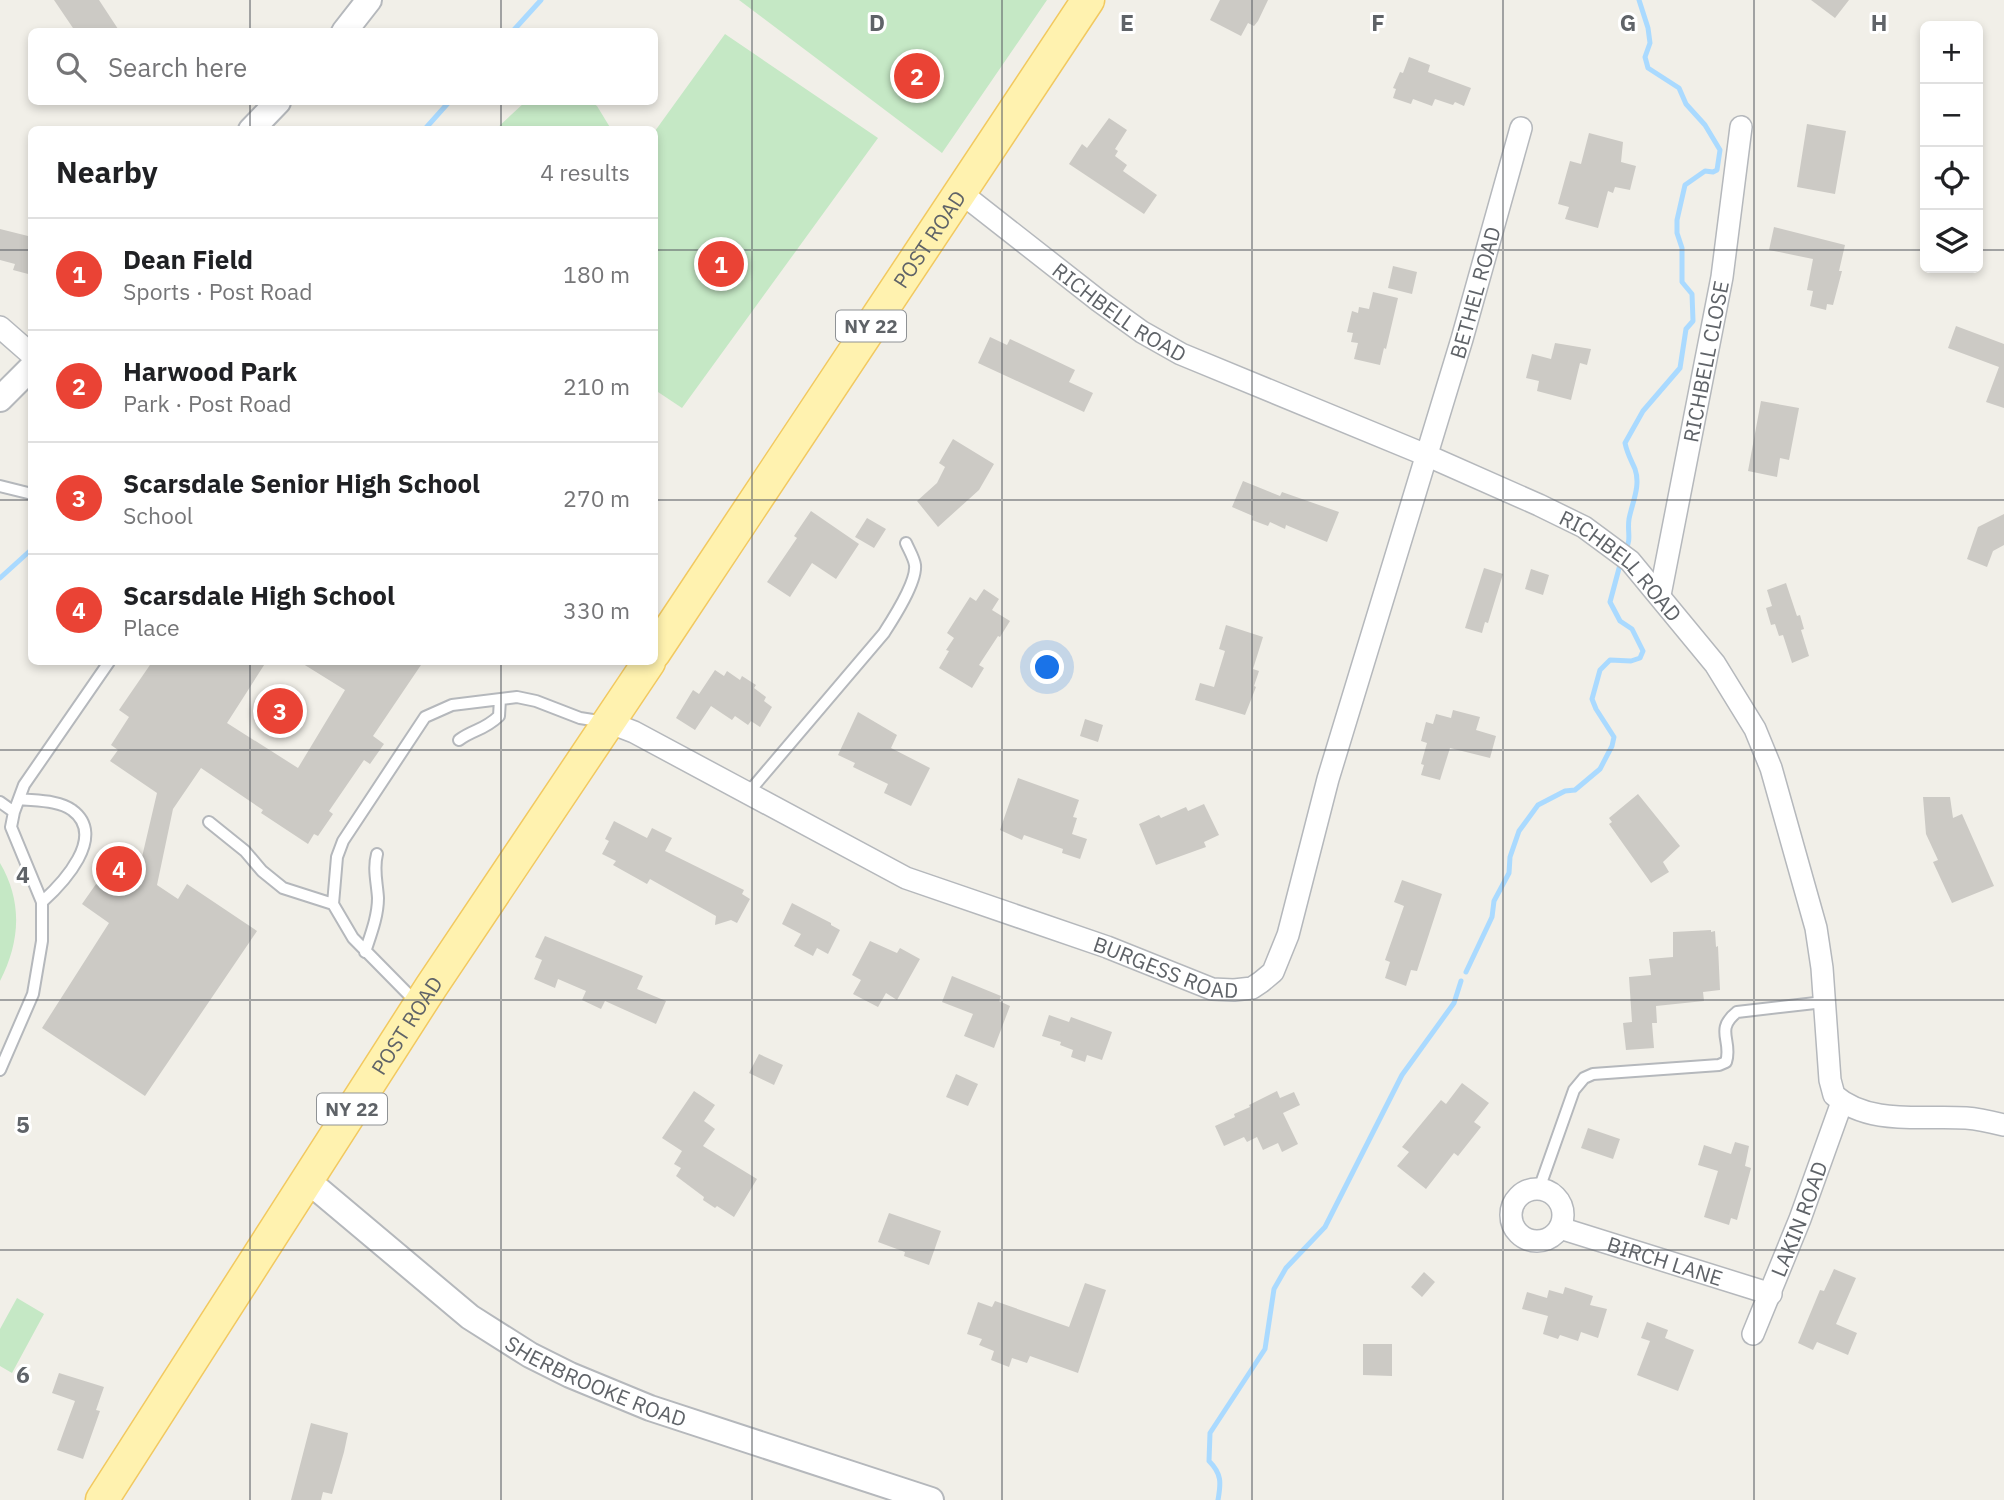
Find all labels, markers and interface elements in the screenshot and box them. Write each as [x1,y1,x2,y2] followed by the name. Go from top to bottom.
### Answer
[869,7,885,37] text: D
[1120,7,1134,37] text: E
[1371,7,1385,37] text: F
[1620,7,1636,37] text: G
[1871,7,1887,37] text: H
[1920,21,1983,273] map controls
[1920,21,1983,84] button: +
[28,28,658,105] search box
[52,48,90,86] icon: search
[108,50,247,84] text: Search here
[894,50,940,102] pin: 2
[1920,84,1983,147] button: −
[1920,147,1983,210] button: locate
[56,152,158,191] text: Nearby
[540,157,630,187] text: 4 results
[886,185,972,293] street label: POST ROAD
[1920,210,1983,273] button: layers
[1443,223,1507,362] street label: BETHEL ROAD
[698,238,744,290] pin: 1
[123,242,253,276] text: Dean Field
[1047,256,1191,368] street label: RICHBELL ROAD
[72,259,86,289] text: 1
[563,259,630,289] text: 180 m
[123,276,313,306] text: Sports · Post Road
[1676,278,1735,445] street label: RICHBELL CLOSE
[836,310,906,342] road number: NY 22
[123,354,297,388] text: Harwood Park
[72,371,86,401] text: 2
[563,371,630,401] text: 210 m
[123,388,292,418] text: Park · Post Road
[123,466,480,500] text: Scarsdale Senior High School
[72,483,86,513] text: 3
[563,483,630,513] text: 270 m
[123,500,193,530] text: School
[1555,503,1688,627] street label: RICHBELL ROAD
[123,578,395,612] text: Scarsdale High School
[72,595,86,625] text: 4
[563,595,630,625] text: 330 m
[123,612,180,642] text: Place
[1030,650,1064,684] your location
[257,685,303,737] pin: 3
[96,843,142,895] pin: 4
[16,859,30,889] text: 4
[1090,929,1239,1004] street label: BURGESS ROAD
[364,970,448,1080] street label: POST ROAD
[317,1093,387,1124] road number: NY 22
[16,1109,30,1139] text: 5
[1764,1157,1834,1281] street label: LAKIN ROAD
[1604,1230,1726,1292] street label: BIRCH LANE
[500,1329,690,1433] street label: SHERBROOKE ROAD
[16,1359,30,1389] text: 6

